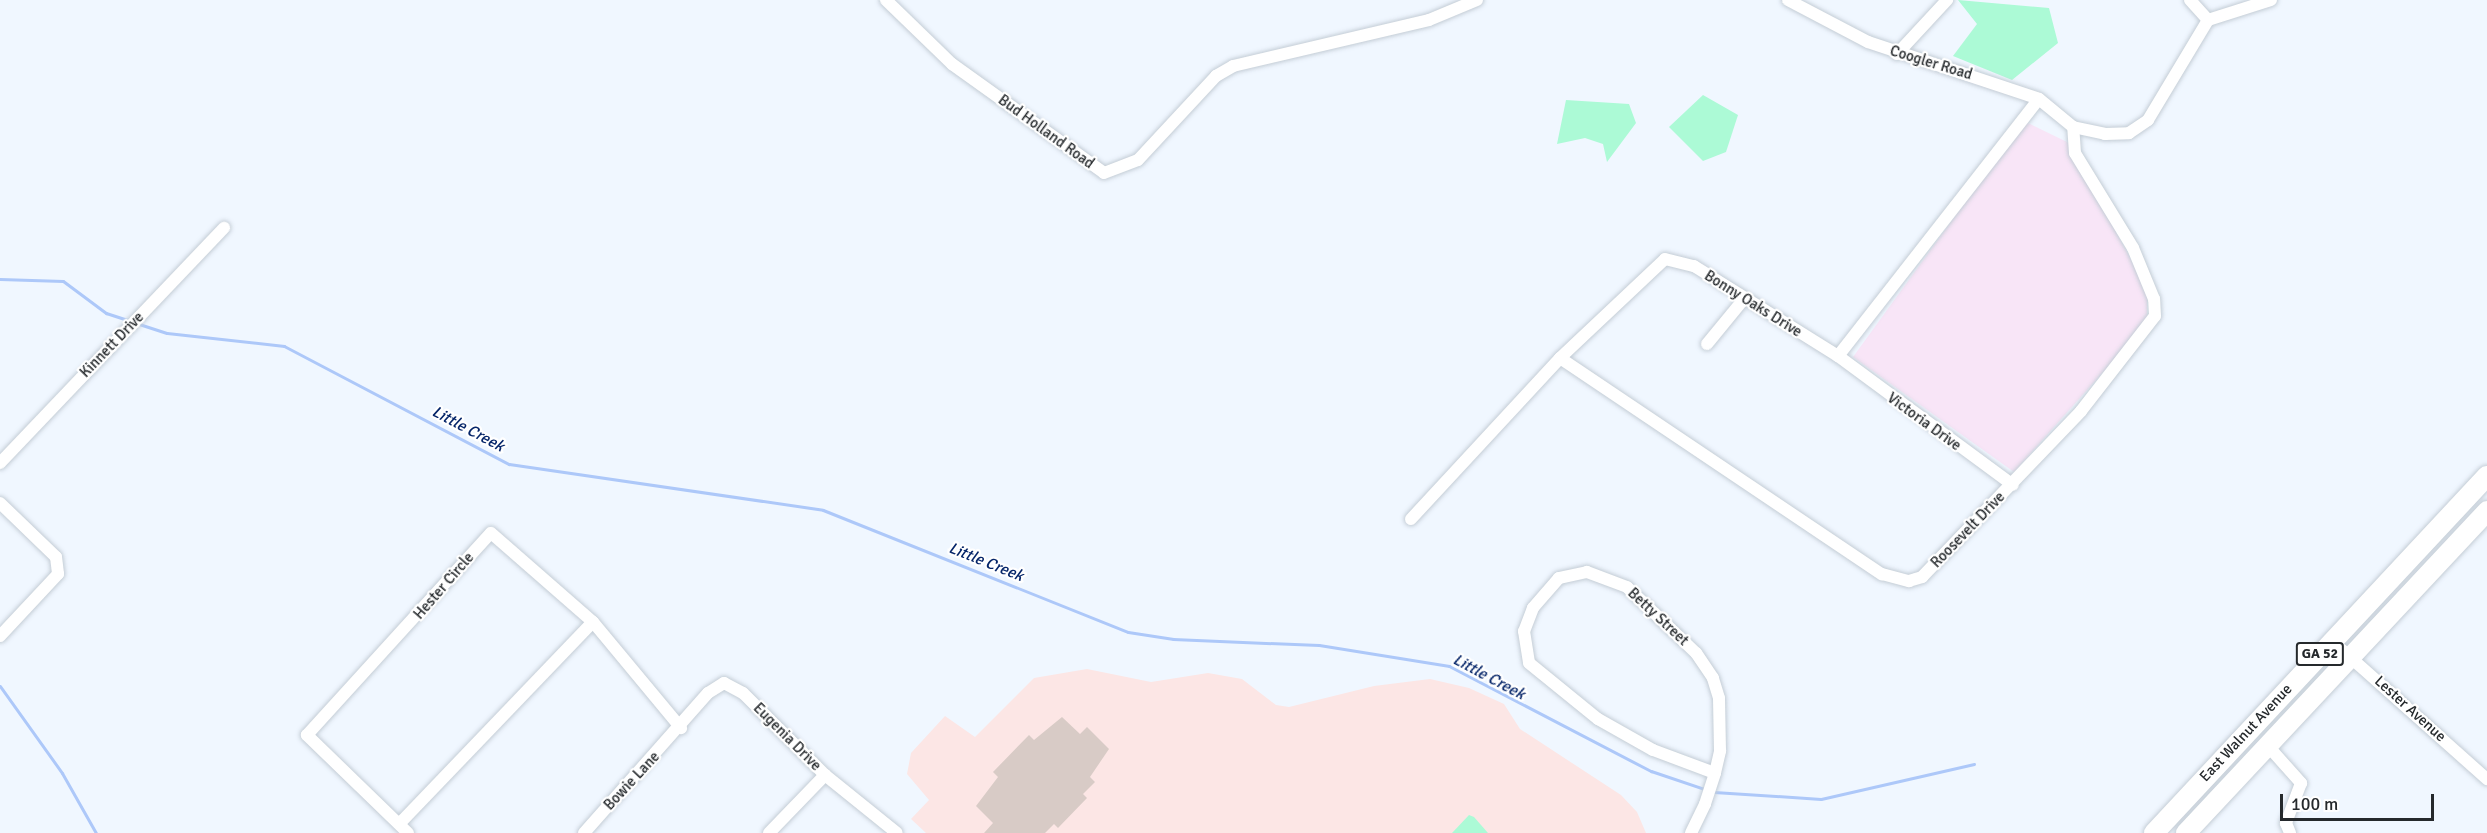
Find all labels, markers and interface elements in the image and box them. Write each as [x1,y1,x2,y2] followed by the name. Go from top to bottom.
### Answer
[1888,42,1974,84] street label: Coogler Road
[994,91,1098,173] street label: Bud Holland Road
[1701,267,1805,341] street label: Bonny Oaks Drive
[76,308,148,382] street label: Kinnett Drive
[1884,389,1964,455] street label: Victoria Drive
[429,402,507,456] water label: Little Creek
[1927,488,2009,572] street label: Roosevelt Drive
[946,538,1026,586] water label: Little Creek
[410,549,478,623] street label: Hester Circle
[1624,584,1692,650] street label: Betty Street
[2294,643,2346,665] road number: GA 52
[1450,650,1528,704] water label: Little Creek
[2371,672,2449,746] street label: Lester Avenue
[2196,680,2296,786] street label: East Walnut Avenue
[749,699,825,775] street label: Eugenia Drive
[600,748,664,814] street label: Bowie Lane
[2283,782,2438,820] scale bar
[2291,793,2338,815] text: 100 m

